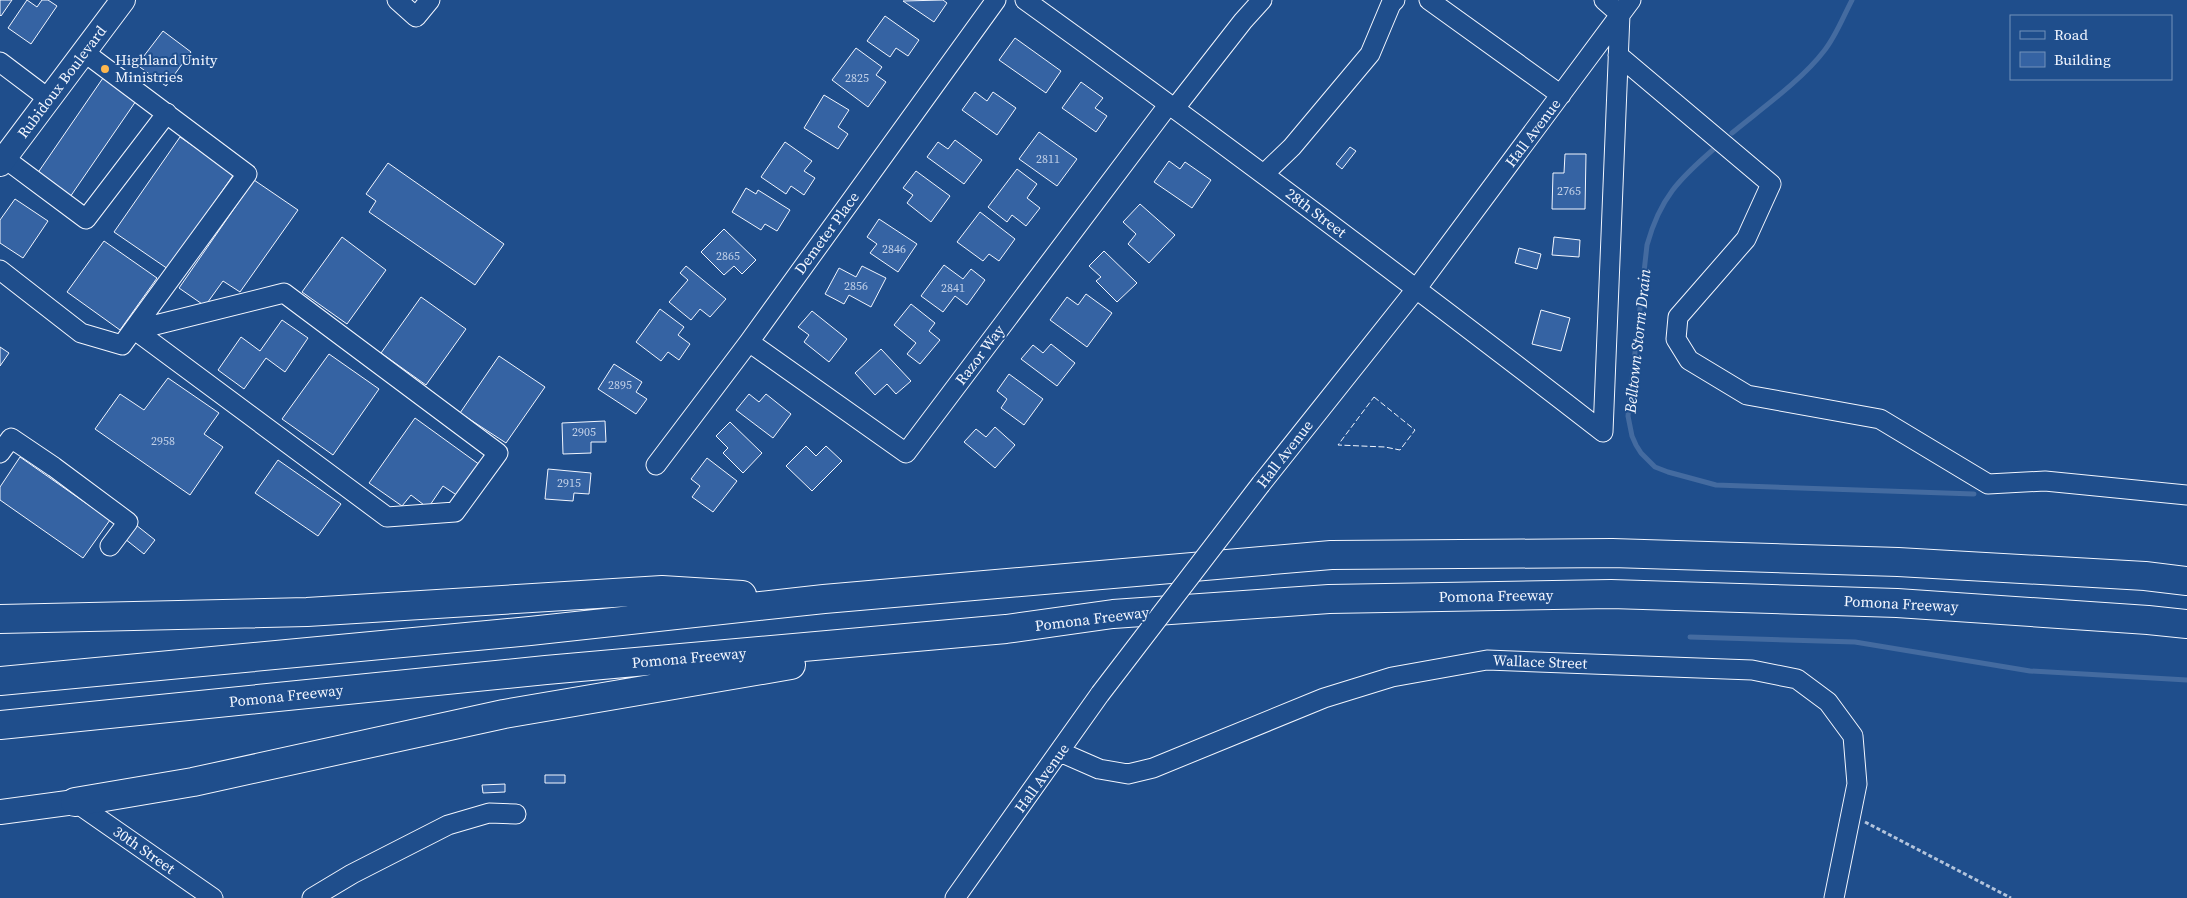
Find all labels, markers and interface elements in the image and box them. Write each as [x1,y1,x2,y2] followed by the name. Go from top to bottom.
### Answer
[2010,15,2172,80] legend
[12,21,111,142] street label: Rubidoux Boulevard
[2054,24,2088,45] text: Road
[115,49,218,87] place label: Highland Unity Ministries
[2054,49,2111,70] text: Building
[99,63,111,75] marker: Highland Unity Ministries
[845,70,869,86] house number: 2825
[1500,94,1566,171] street label: Hall Avenue
[1036,151,1060,167] house number: 2811
[1282,183,1351,242] street label: 28th Street
[1557,183,1581,199] house number: 2765
[789,187,864,278] street label: Demeter Place
[882,241,906,257] house number: 2846
[716,248,740,264] house number: 2865
[1618,268,1656,415] water label: Belltown Storm Drain
[844,278,868,294] house number: 2856
[941,280,965,296] house number: 2841
[950,320,1009,389] street label: Razor Way
[608,377,632,393] house number: 2895
[1251,415,1318,492] street label: Hall Avenue
[572,424,596,440] house number: 2905
[151,433,175,449] house number: 2958
[557,475,581,491] house number: 2915
[1438,584,1554,607] street label: Pomona Freeway
[1843,590,1959,617] street label: Pomona Freeway
[1034,601,1151,636] street label: Pomona Freeway
[631,642,747,673] street label: Pomona Freeway
[1492,649,1588,674] street label: Wallace Street
[228,679,344,712] street label: Pomona Freeway
[1009,739,1074,817] street label: Hall Avenue
[109,821,180,879] street label: 30th Street

